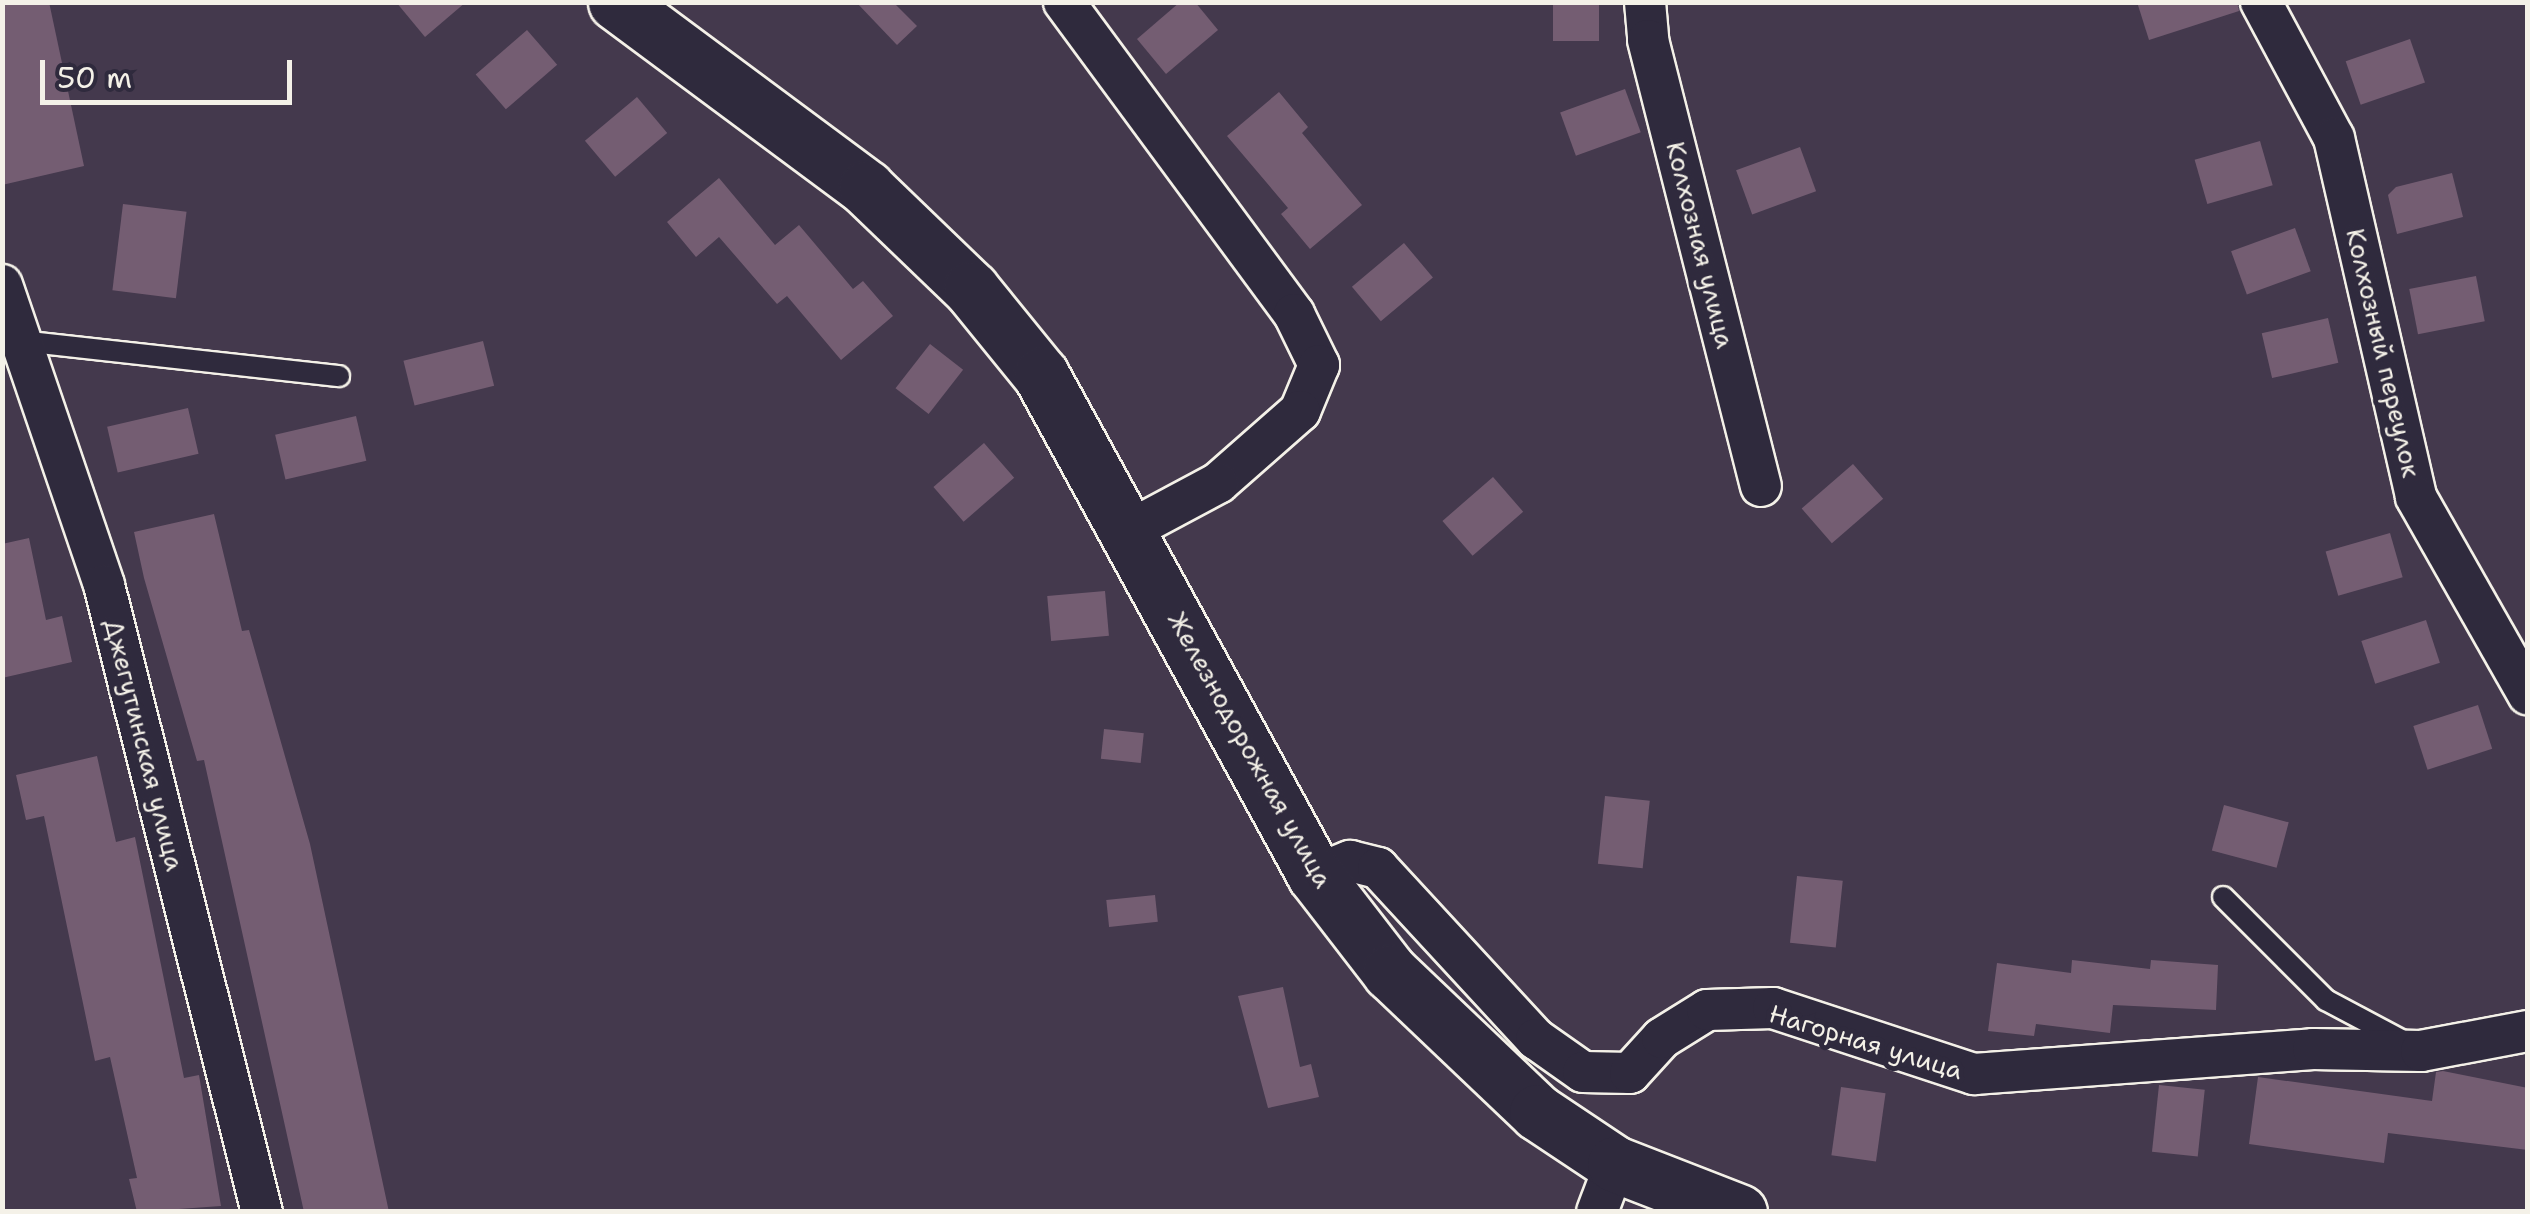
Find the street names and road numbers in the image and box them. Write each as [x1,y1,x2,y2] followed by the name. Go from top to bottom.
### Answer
[1660,139,1740,351] street label: Колхозная улица
[2340,226,2426,480] street label: Колхозный переулок
[1162,607,1338,893] street label: Железнодорожная улица
[98,616,190,874] street label: Джегутинская улица
[1766,998,1966,1086] street label: Нагорная улица

